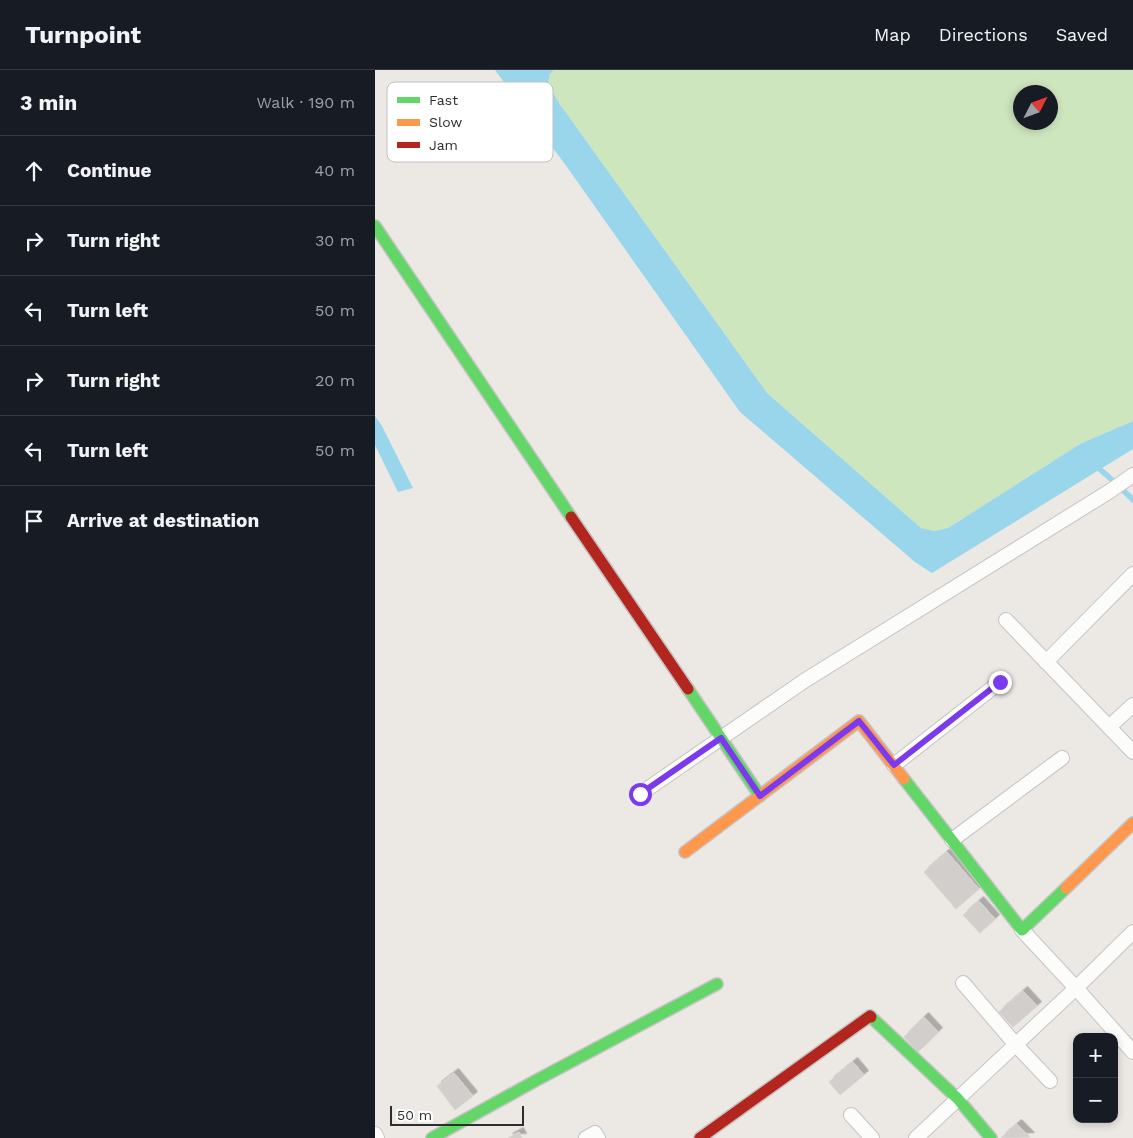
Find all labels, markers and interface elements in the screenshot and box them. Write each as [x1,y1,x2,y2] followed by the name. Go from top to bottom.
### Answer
[25,21,141,49] text: Turnpoint
[874,24,911,45] text: Map
[939,24,1028,45] text: Directions
[1056,24,1108,45] text: Saved
[387,82,553,162] legend
[1013,85,1058,130] north arrow
[20,90,77,115] text: 3 min
[429,92,458,108] text: Fast
[257,93,355,112] text: Walk · 190 m
[429,114,462,130] text: Slow
[429,137,458,153] text: Jam
[20,157,48,185] icon: ahead
[67,159,151,182] text: Continue
[315,161,355,180] text: 40 m
[20,227,48,255] icon: right
[67,229,160,252] text: Turn right
[315,231,355,250] text: 30 m
[20,297,48,325] icon: left
[67,299,148,322] text: Turn left
[315,301,355,320] text: 50 m
[20,367,48,395] icon: right
[67,369,160,392] text: Turn right
[315,371,355,390] text: 20 m
[20,437,48,465] icon: left
[67,439,148,462] text: Turn left
[315,441,355,460] text: 50 m
[20,507,48,535] icon: arrive
[67,509,259,532] text: Arrive at destination
[989,671,1012,694] route end
[629,783,652,806] route start
[1073,1033,1118,1123] map controls
[1073,1033,1118,1078] button: +
[1073,1078,1118,1123] button: −
[390,1103,524,1126] scale bar
[397,1107,432,1123] text: 50 m

